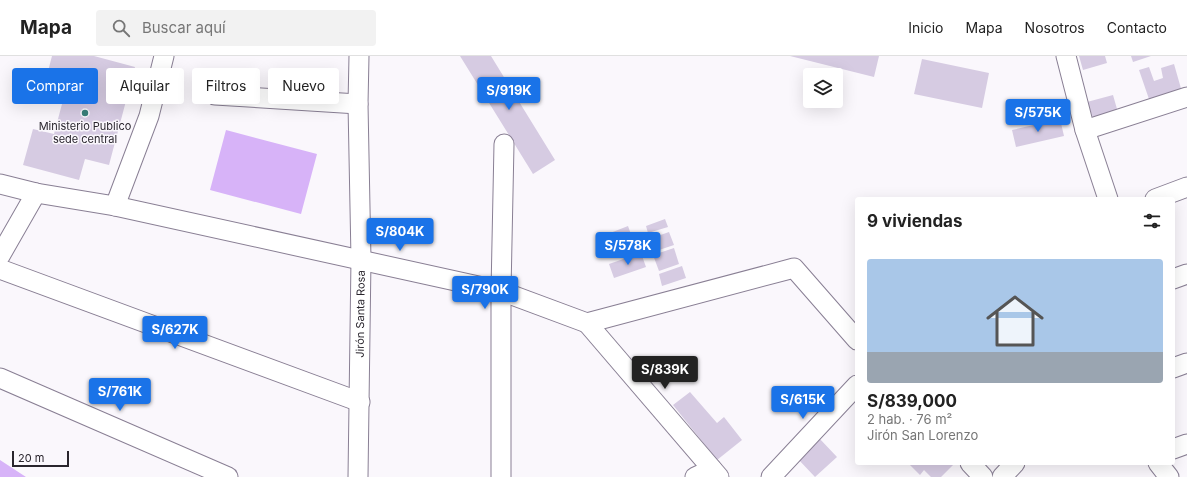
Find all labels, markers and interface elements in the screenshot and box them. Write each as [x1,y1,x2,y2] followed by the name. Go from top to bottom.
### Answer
[96,10,376,46] search box
[20,16,72,39] text: Mapa
[110,17,132,39] icon: search
[142,18,226,37] text: Buscar aquí
[908,19,944,36] text: Inicio
[966,19,1003,36] text: Mapa
[1025,19,1085,36] text: Nosotros
[1107,19,1167,36] text: Contacto
[12,68,98,104] chip: Comprar
[106,68,184,104] chip: Alquilar
[192,68,260,104] chip: Filtros
[268,68,339,104] chip: Nuevo
[803,68,843,108] map controls
[803,68,843,108] button: layers
[476,77,542,111] pin: S/919K
[486,82,532,98] text: S/919K
[1005,99,1071,133] pin: S/575K
[1015,104,1061,120] text: S/575K
[80,108,90,118] marker: Ministerio Publico sede central
[39,119,132,146] place label: Ministerio Publico sede central
[1141,210,1163,232] icon: filters
[867,211,962,231] text: 9 viviendas
[367,218,433,252] pin: S/804K
[376,223,424,239] text: S/804K
[595,232,661,266] pin: S/578K
[604,237,652,253] text: S/578K
[353,270,368,358] street label: Jirón Santa Rosa
[452,276,518,310] pin: S/790K
[461,281,509,297] text: S/790K
[979,285,1051,357] icon: home
[142,316,208,350] pin: S/627K
[151,321,199,337] text: S/627K
[632,356,698,390] pin: S/839K
[641,361,689,377] text: S/839K
[87,378,153,412] pin: S/761K
[98,383,142,399] text: S/761K
[770,386,836,420] pin: S/615K
[780,391,826,407] text: S/615K
[867,391,957,411] text: S/839,000
[867,411,952,427] text: 2 hab. · 76 m²
[867,427,978,443] text: Jirón San Lorenzo
[12,449,69,468] scale bar
[18,451,44,465] text: 20 m

